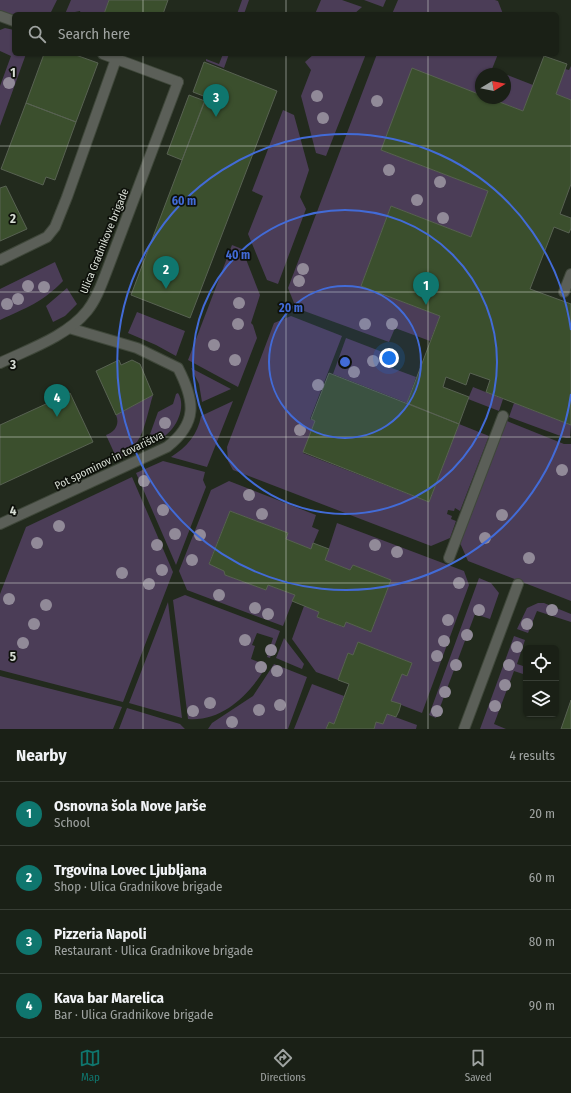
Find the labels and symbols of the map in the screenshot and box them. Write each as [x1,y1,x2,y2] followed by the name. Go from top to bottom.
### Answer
[10,65,16,80] text: 1
[475,68,511,104] north arrow
[203,84,229,117] pin: 3
[77,187,131,296] street label: Ulica Gradnikove brigade
[172,194,196,208] text: 60 m
[9,211,16,226] text: 2
[226,248,250,262] text: 40 m
[153,256,179,289] pin: 2
[413,272,439,305] pin: 1
[278,301,303,315] text: 20 m
[379,348,399,368] your location
[338,355,352,369] centre of rings
[9,357,16,372] text: 3
[44,384,70,417] pin: 4
[53,428,166,492] street label: Pot spominov in tovarištva
[10,503,17,518] text: 4
[10,649,16,664] text: 5

